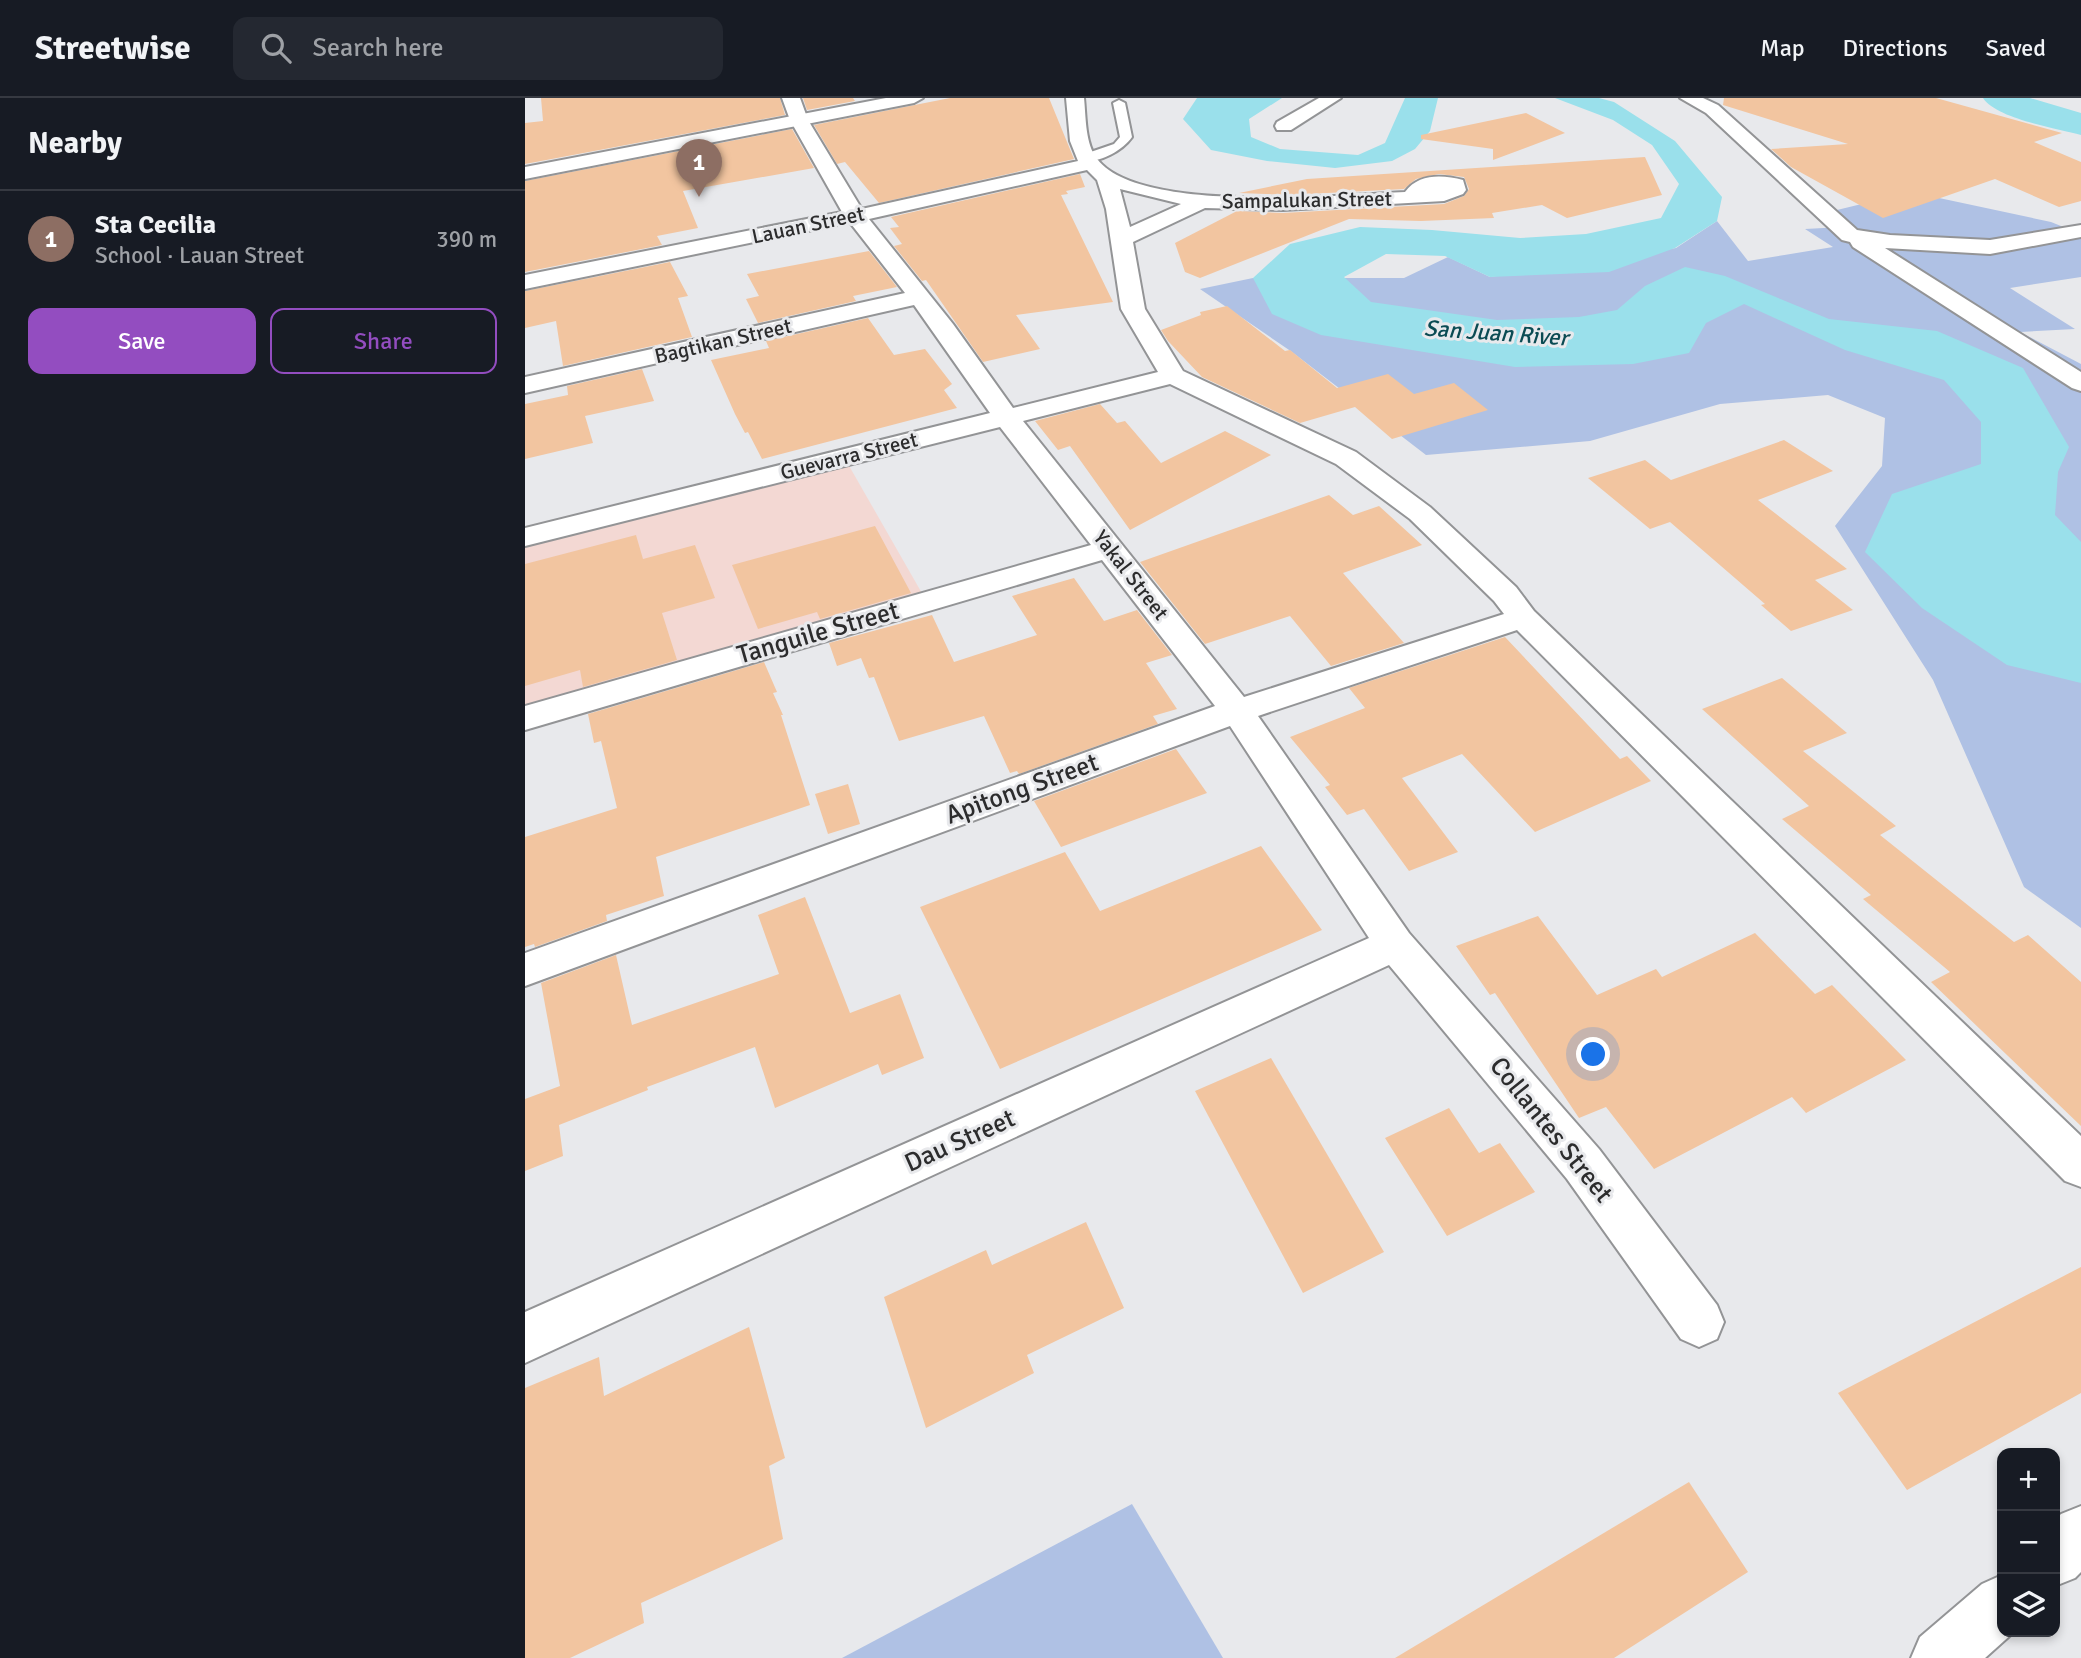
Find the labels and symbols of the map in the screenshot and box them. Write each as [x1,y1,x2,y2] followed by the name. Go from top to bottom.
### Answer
[676,139,722,197] pin: 1
[1222,186,1392,214] street label: Sampalukan Street
[749,200,867,250] street label: Lauan Street
[652,313,794,369] street label: Bagtikan Street
[1423,314,1572,353] water label: San Juan River
[778,426,920,486] street label: Guevarra Street
[1088,525,1174,625] street label: Yakal Street
[733,595,903,671] street label: Tanguile Street
[941,747,1103,831] street label: Apitong Street
[1576,1037,1610,1071] your location
[1483,1051,1619,1209] street label: Collantes Street
[900,1102,1020,1180] street label: Dau Street

